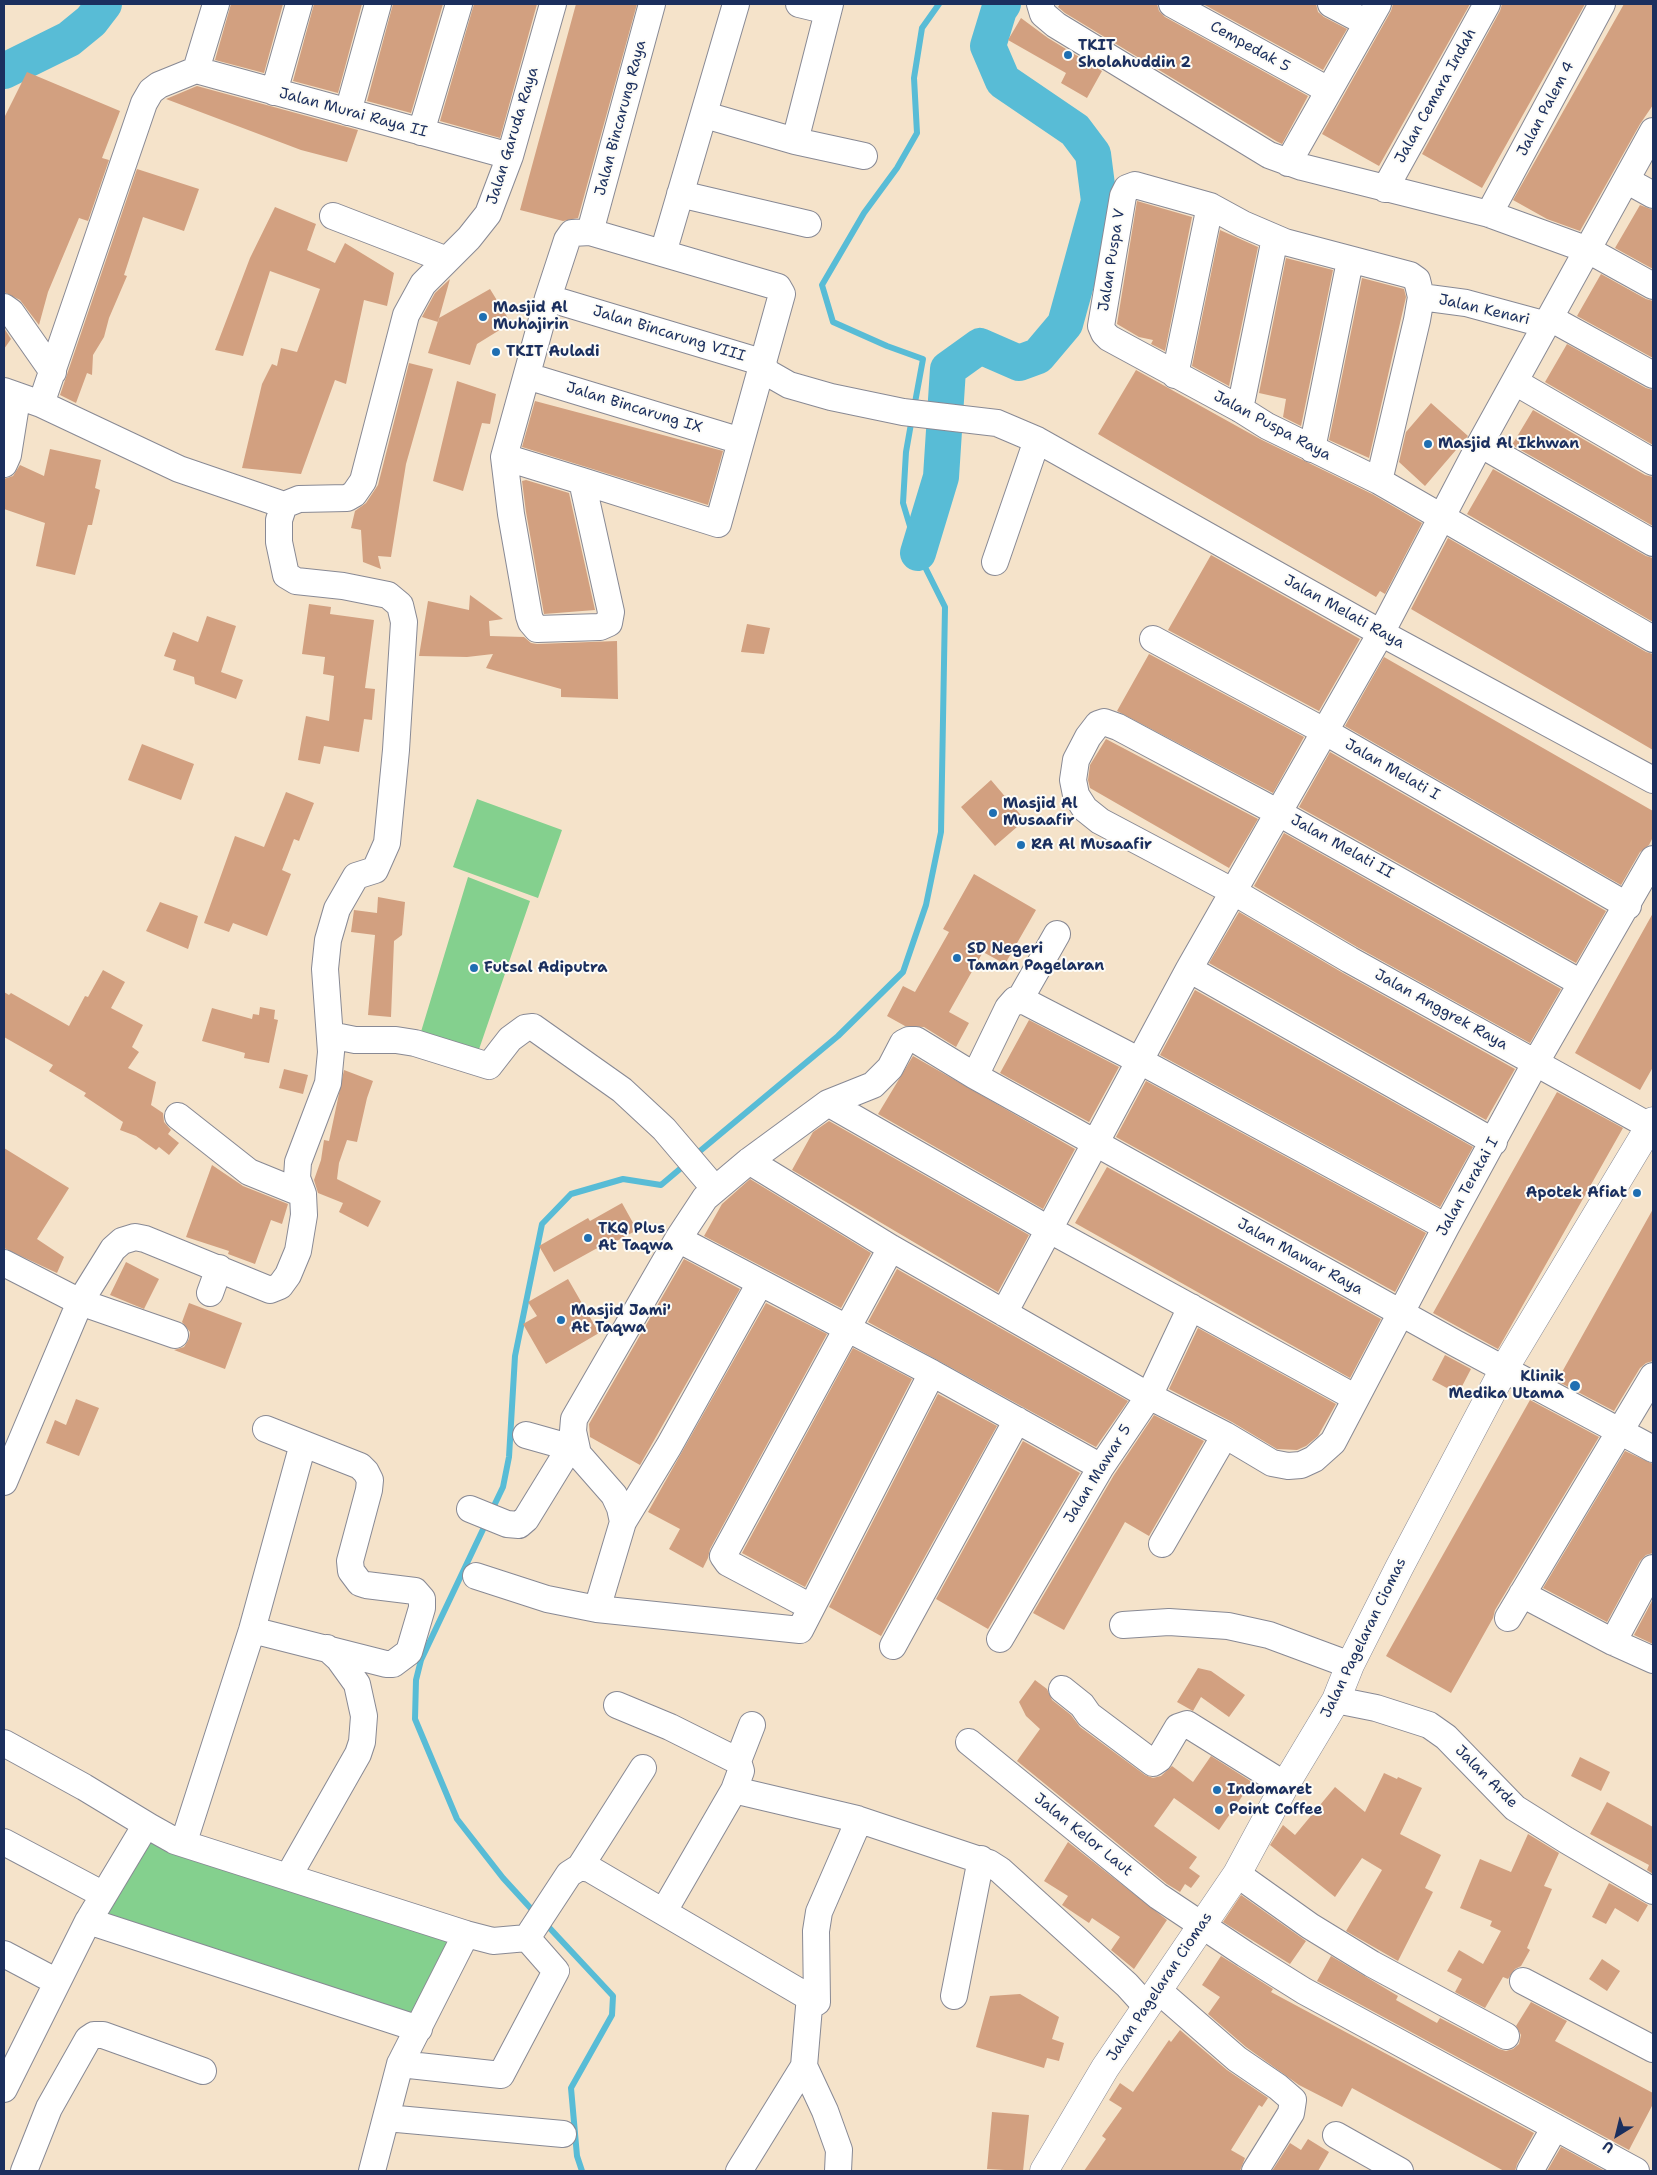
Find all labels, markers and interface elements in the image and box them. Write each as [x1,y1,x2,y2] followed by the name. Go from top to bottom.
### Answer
[1207,18,1293,76] street label: Cempedak 5
[1391,25,1481,167] street label: Jalan Cemara Indah
[1078,37,1191,72] place label: TKIT Sholahuddin 2
[592,38,650,198] street label: Jalan Bincarung Raya
[1062,49,1074,61] marker: TKIT Sholahuddin 2
[1513,59,1579,159] street label: Jalan Palem 4
[484,65,542,207] street label: Jalan Garuda Raya
[277,85,429,141] street label: Jalan Murai Raya II
[1095,208,1129,312] street label: Jalan Puspa V
[1437,291,1531,329] street label: Jalan Kenari
[493,299,569,334] place label: Masjid Al Muhajirin
[591,302,747,366] street label: Jalan Bincarung VIII
[477,311,489,323] marker: Masjid Al Muhajirin
[506,343,600,361] place label: TKIT Auladi
[490,346,502,358] marker: TKIT Auladi
[564,379,704,437] street label: Jalan Bincarung IX
[1210,387,1334,465] street label: Jalan Puspa Raya
[1438,435,1579,453] place label: Masjid Al Ikhwan
[1422,438,1434,450] marker: Masjid Al Ikhwan
[1281,571,1407,653] street label: Jalan Melati Raya
[1341,736,1443,804] street label: Jalan Melati I
[1003,795,1078,830] place label: Masjid Al Musaafir
[987,807,999,819] marker: Masjid Al Musaafir
[1287,811,1397,883] street label: Jalan Melati II
[1031,836,1152,854] place label: RA Al Musaafir
[1015,839,1027,851] marker: RA Al Musaafir
[967,940,1104,975] place label: SD Negeri Taman Pagelaran
[951,952,963,964] marker: SD Negeri Taman Pagelaran
[484,959,608,977] place label: Futsal Adiputra
[468,962,480,974] marker: Futsal Adiputra
[1371,966,1511,1054] street label: Jalan Anggrek Raya
[1433,1134,1503,1240] street label: Jalan Teratai I
[1526,1184,1627,1202] place label: Apotek Afiat
[1631,1187,1643,1199] marker: Apotek Afiat
[1234,1215,1366,1299] street label: Jalan Mawar Raya
[598,1220,673,1255] place label: TKQ Plus At Taqwa
[582,1232,594,1244] marker: TKQ Plus At Taqwa
[571,1302,671,1337] place label: Masjid Jami' At Taqwa
[555,1314,567,1326] marker: Masjid Jami' At Taqwa
[1448,1368,1564,1403] place label: Klinik Medika Utama
[1568,1379,1582,1393] marker: Klinik Medika Utama
[1060,1421,1136,1527] street label: Jalan Mawar 5
[1317,1555,1411,1721] street label: Jalan Pagelaran Ciomas
[1451,1742,1521,1812] street label: Jalan Arde
[1227,1781,1312,1799] place label: Indomaret
[1211,1784,1223,1796] marker: Indomaret
[1030,1790,1136,1880] street label: Jalan Kelor Laut
[1229,1801,1322,1819] place label: Point Coffee
[1213,1804,1225,1816] marker: Point Coffee
[1103,1909,1217,2065] street label: Jalan Pagelaran Ciomas
[1592,2110,1642,2160] north arrow
[1599,2137,1617,2157] text: U

